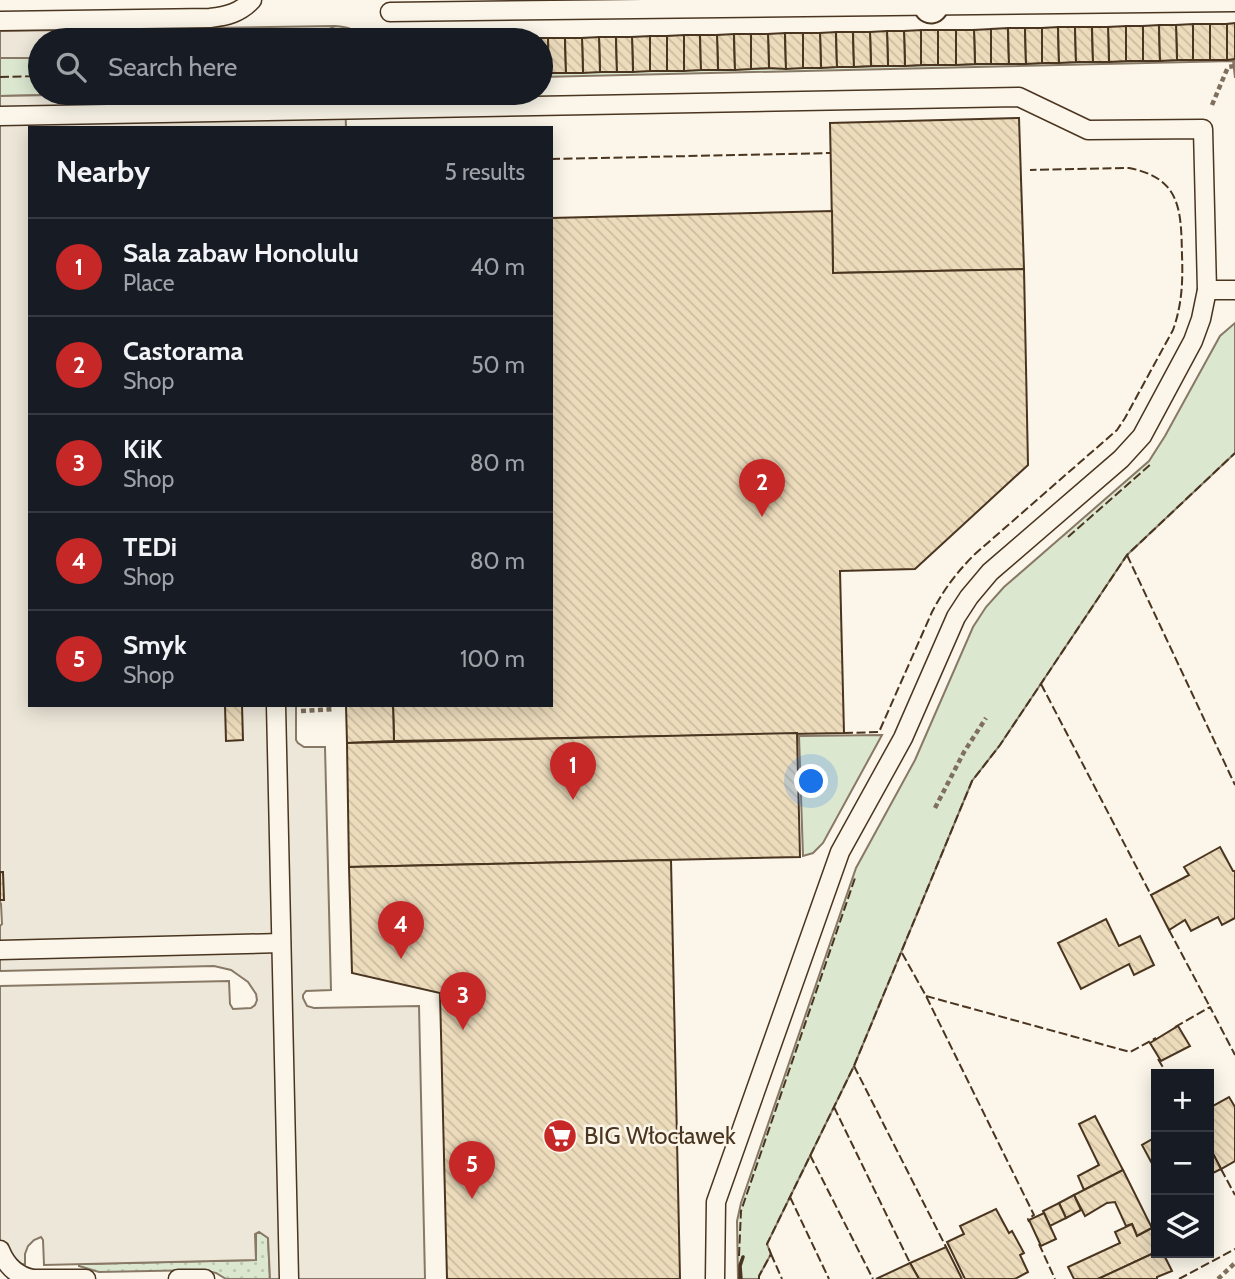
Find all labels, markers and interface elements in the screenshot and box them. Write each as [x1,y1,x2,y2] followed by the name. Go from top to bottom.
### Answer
[28,28,553,105] search box
[52,48,90,86] icon: search
[108,51,237,83] text: Search here
[56,153,150,190] text: Nearby
[444,158,525,186] text: 5 results
[123,237,359,269] text: Sala zabaw Honolulu
[75,253,83,281] text: 1
[470,253,525,281] text: 40 m
[123,269,175,297] text: Place
[123,335,243,367] text: Castorama
[73,351,85,379] text: 2
[471,351,525,379] text: 50 m
[123,367,174,395] text: Shop
[123,433,162,465] text: KiK
[73,449,85,477] text: 3
[470,449,525,477] text: 80 m
[739,459,785,517] pin: 2
[123,465,174,493] text: Shop
[123,531,177,563] text: TEDi
[72,547,86,575] text: 4
[470,547,525,575] text: 80 m
[123,563,174,591] text: Shop
[123,629,187,661] text: Smyk
[73,645,85,673] text: 5
[460,645,525,673] text: 100 m
[123,661,174,689] text: Shop
[550,742,596,800] pin: 1
[794,764,828,798] your location
[378,901,424,959] pin: 4
[440,972,486,1030] pin: 3
[1151,1069,1214,1258] map controls
[1151,1069,1214,1132] button: +
[541,1117,579,1155] supermarket icon: BIG Włocławek
[584,1121,736,1150] place label: BIG Włocławek
[1151,1132,1214,1195] button: −
[449,1141,495,1199] pin: 5
[1151,1195,1214,1258] button: layers

